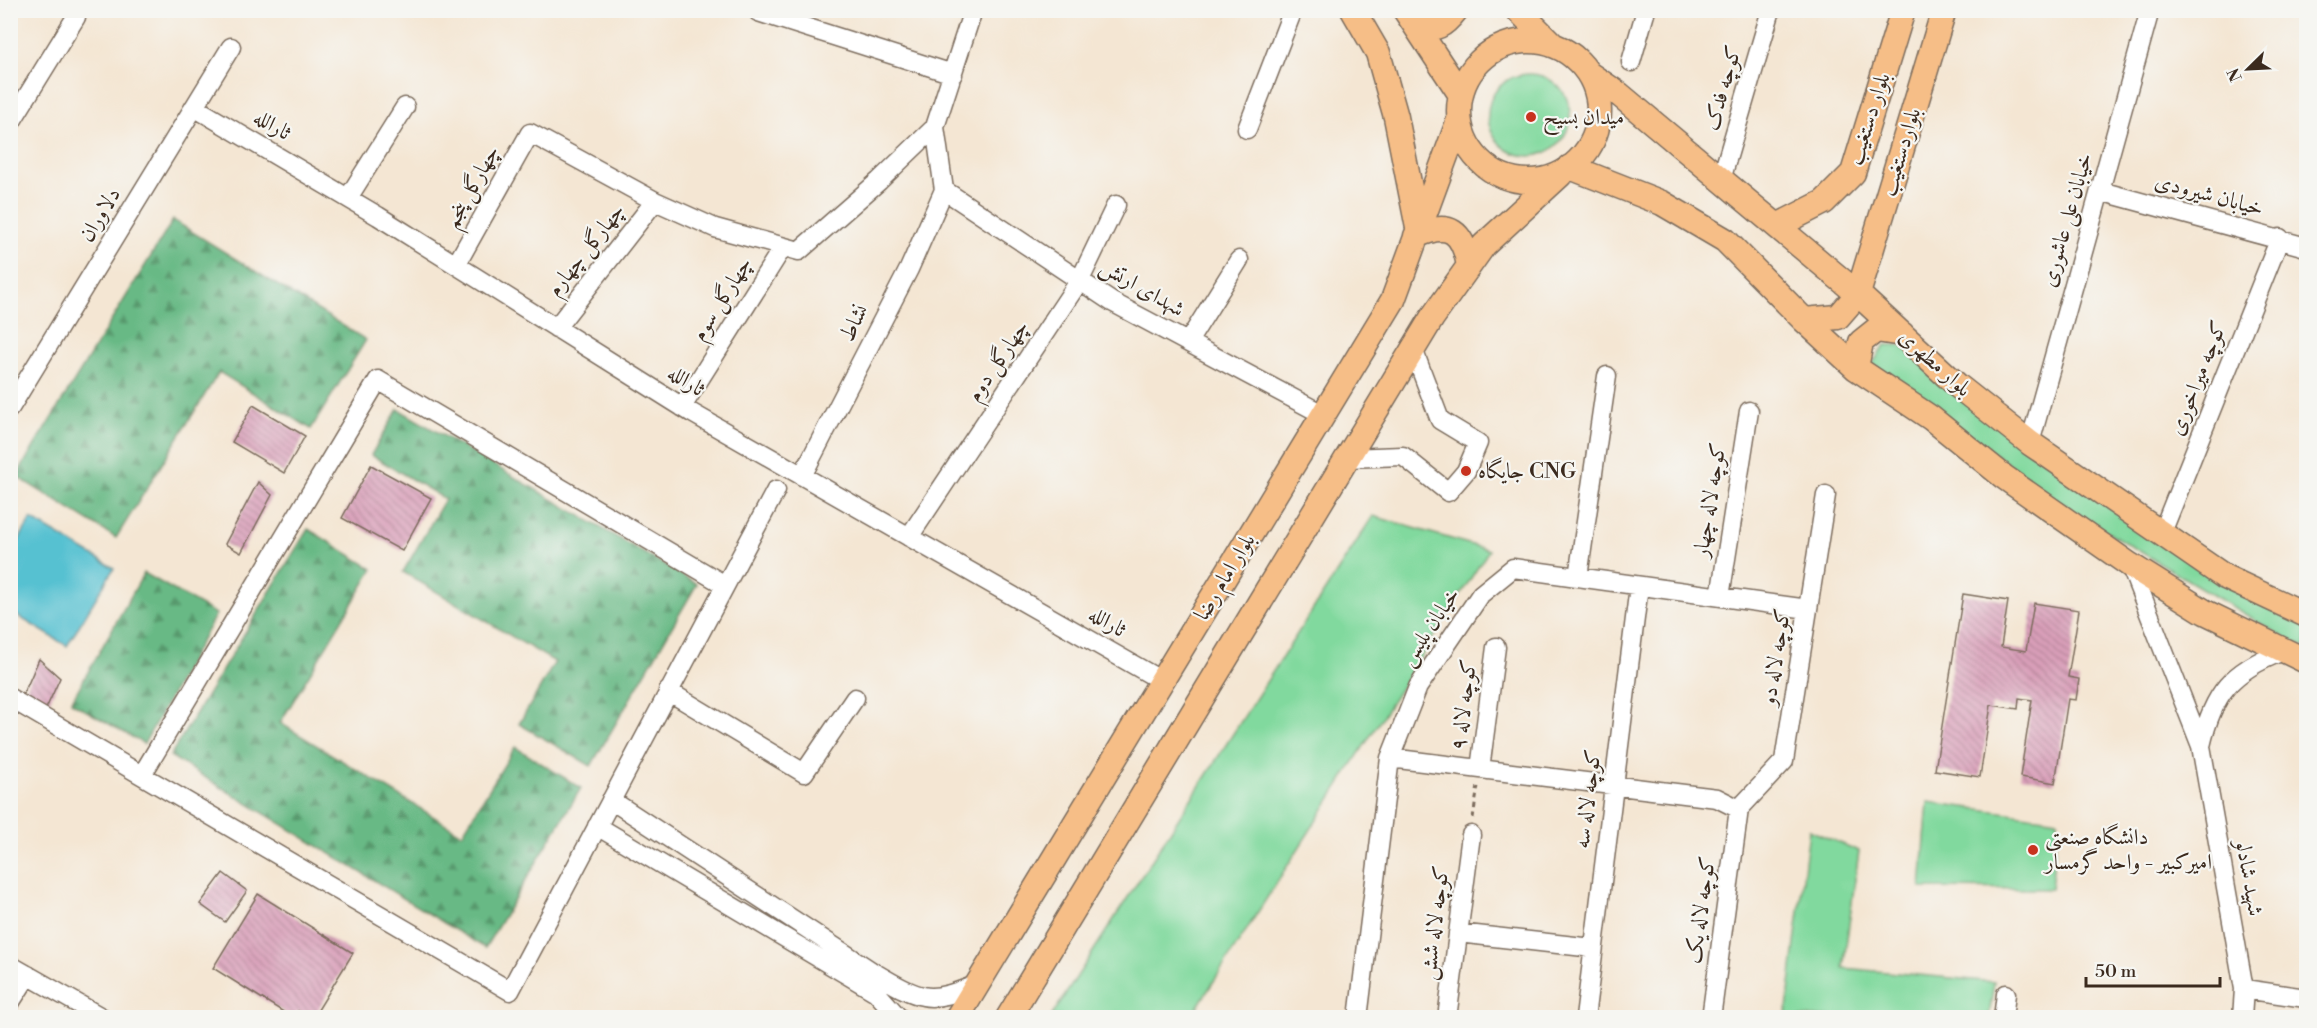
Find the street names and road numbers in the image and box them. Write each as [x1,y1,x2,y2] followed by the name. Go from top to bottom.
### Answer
[1698,42,1749,134] street label: کوچه فدک
[1841,69,1897,169] street label: بلوار دستغیب
[248,104,296,147] street label: ثارالله
[1875,105,1927,199] street label: بلواردستغیب
[437,140,511,236] street label: چهارگل پنجم
[2035,150,2101,291] street label: خیابان علی عاشوری
[2152,168,2266,222] street label: خیابان شیرودی
[73,183,127,247] street label: دلاوران
[540,197,635,305] street label: چهارگل چهارم
[685,251,763,349] street label: چهارگل سوم
[1094,253,1189,324] street label: شهدای ارتش
[833,300,875,346] street label: نشاط
[960,314,1039,410] street label: چهارگل دوم
[2163,317,2234,440] street label: کوچه میراخوری
[1893,323,1977,403] street label: بلوار مطهری
[662,359,710,403] street label: ثارالله
[1687,441,1733,561] street label: کوچه لاله چهار
[1188,529,1266,628] street label: بلوار امام رضا
[1394,583,1468,672] street label: خیابان پلیس
[1083,601,1131,644] street label: ثارالله
[1755,607,1798,709] street label: کوچه لاله دو
[1445,658,1484,752] street label: کوچه لاله ۹
[1569,748,1608,850] street label: کوچه لاله سه
[2229,836,2269,918] street label: شهید شادلو
[1680,855,1723,966] street label: کوچه لاله یک
[1415,864,1456,982] street label: کوچه لاله شش

